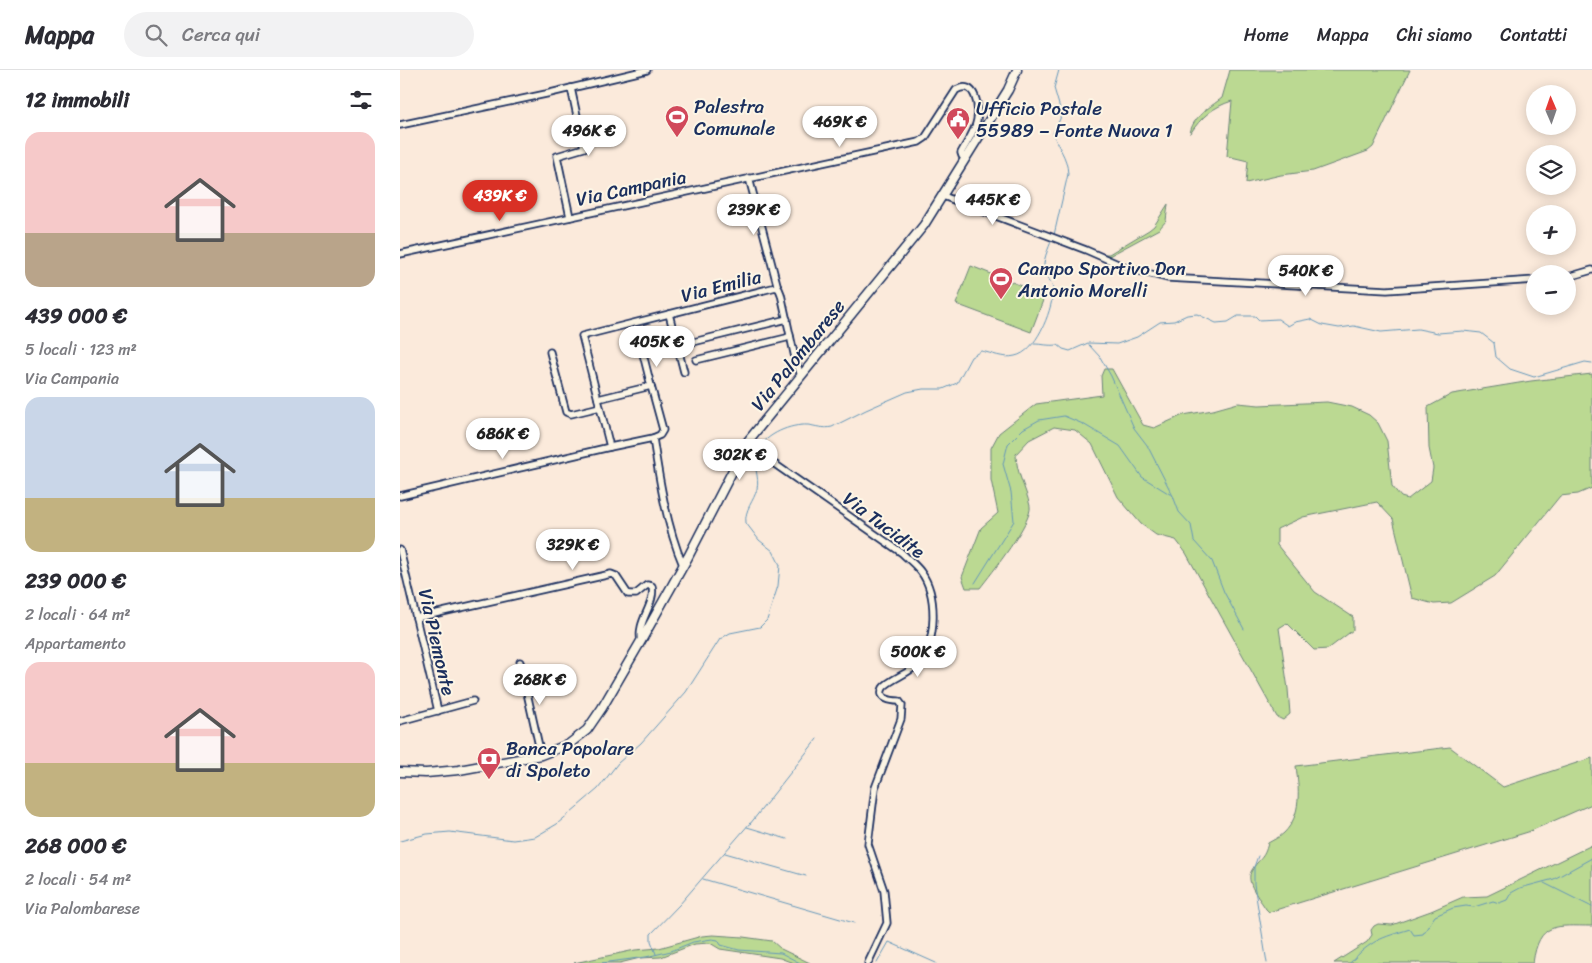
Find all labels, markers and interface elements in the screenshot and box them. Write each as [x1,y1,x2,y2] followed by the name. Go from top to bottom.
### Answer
[124,12,474,57] search box
[25,14,94,56] text: Mappa
[182,18,260,51] text: Cerca qui
[1244,19,1289,51] text: Home
[1317,19,1369,51] text: Mappa
[1397,19,1472,51] text: Chi siamo
[1500,19,1567,51] text: Contatti
[142,21,170,49] icon: search
[25,81,129,119] text: 12 immobili
[1526,85,1576,135] north arrow
[1526,85,1576,315] map controls
[347,86,375,114] icon: filters
[694,90,775,145] place label: Palestra Comunale
[976,92,1173,147] place label: Ufficio Postale 55989 – Fonte Nuova 1
[664,104,690,138] sports icon: Palestra Comunale
[799,106,881,148] pin: 469K €
[945,106,971,140] public building icon: Ufficio Postale 55989 – Fonte Nuova 1
[813,107,867,136] text: 469K €
[548,114,630,157] pin: 496K €
[562,116,616,145] text: 496K €
[1526,145,1576,195] button: layers
[573,160,689,216] street label: Via Campania
[155,165,245,255] icon: home
[459,180,541,222] pin: 439K €
[473,181,527,210] text: 439K €
[952,184,1034,226] pin: 445K €
[966,185,1020,214] text: 445K €
[713,194,795,236] pin: 239K €
[728,195,780,224] text: 239K €
[1526,205,1576,255] button: +
[1017,252,1186,307] place label: Campo Sportivo Don Antonio Morelli
[1265,254,1347,297] pin: 540K €
[1279,256,1333,285] text: 540K €
[677,260,765,312] street label: Via Emilia
[1526,265,1576,315] button: −
[988,266,1014,300] sports icon: Campo Sportivo Don Antonio Morelli
[742,291,854,418] street label: Via Palombarese
[25,297,127,335] text: 439 000 €
[616,326,698,368] pin: 405K €
[630,327,684,356] text: 405K €
[25,335,137,364] text: 5 locali · 123 m²
[25,364,119,393] text: Via Campania
[462,418,544,460] pin: 686K €
[477,419,529,448] text: 686K €
[155,430,245,520] icon: home
[699,438,781,481] pin: 302K €
[714,440,766,469] text: 302K €
[836,483,932,567] street label: Via Tucidite
[532,528,614,571] pin: 329K €
[547,530,599,559] text: 329K €
[25,562,126,600] text: 239 000 €
[409,585,465,699] street label: Via Piemonte
[25,600,131,629] text: 2 locali · 64 m²
[25,629,126,658] text: Appartamento
[877,636,959,678] pin: 500K €
[891,637,945,666] text: 500K €
[499,664,581,706] pin: 268K €
[514,665,566,694] text: 268K €
[155,695,245,785] icon: home
[506,732,634,787] place label: Banca Popolare di Spoleto
[476,746,502,780] bank icon: Banca Popolare di Spoleto
[25,827,126,865] text: 268 000 €
[25,865,131,894] text: 2 locali · 54 m²
[25,894,140,923] text: Via Palombarese

